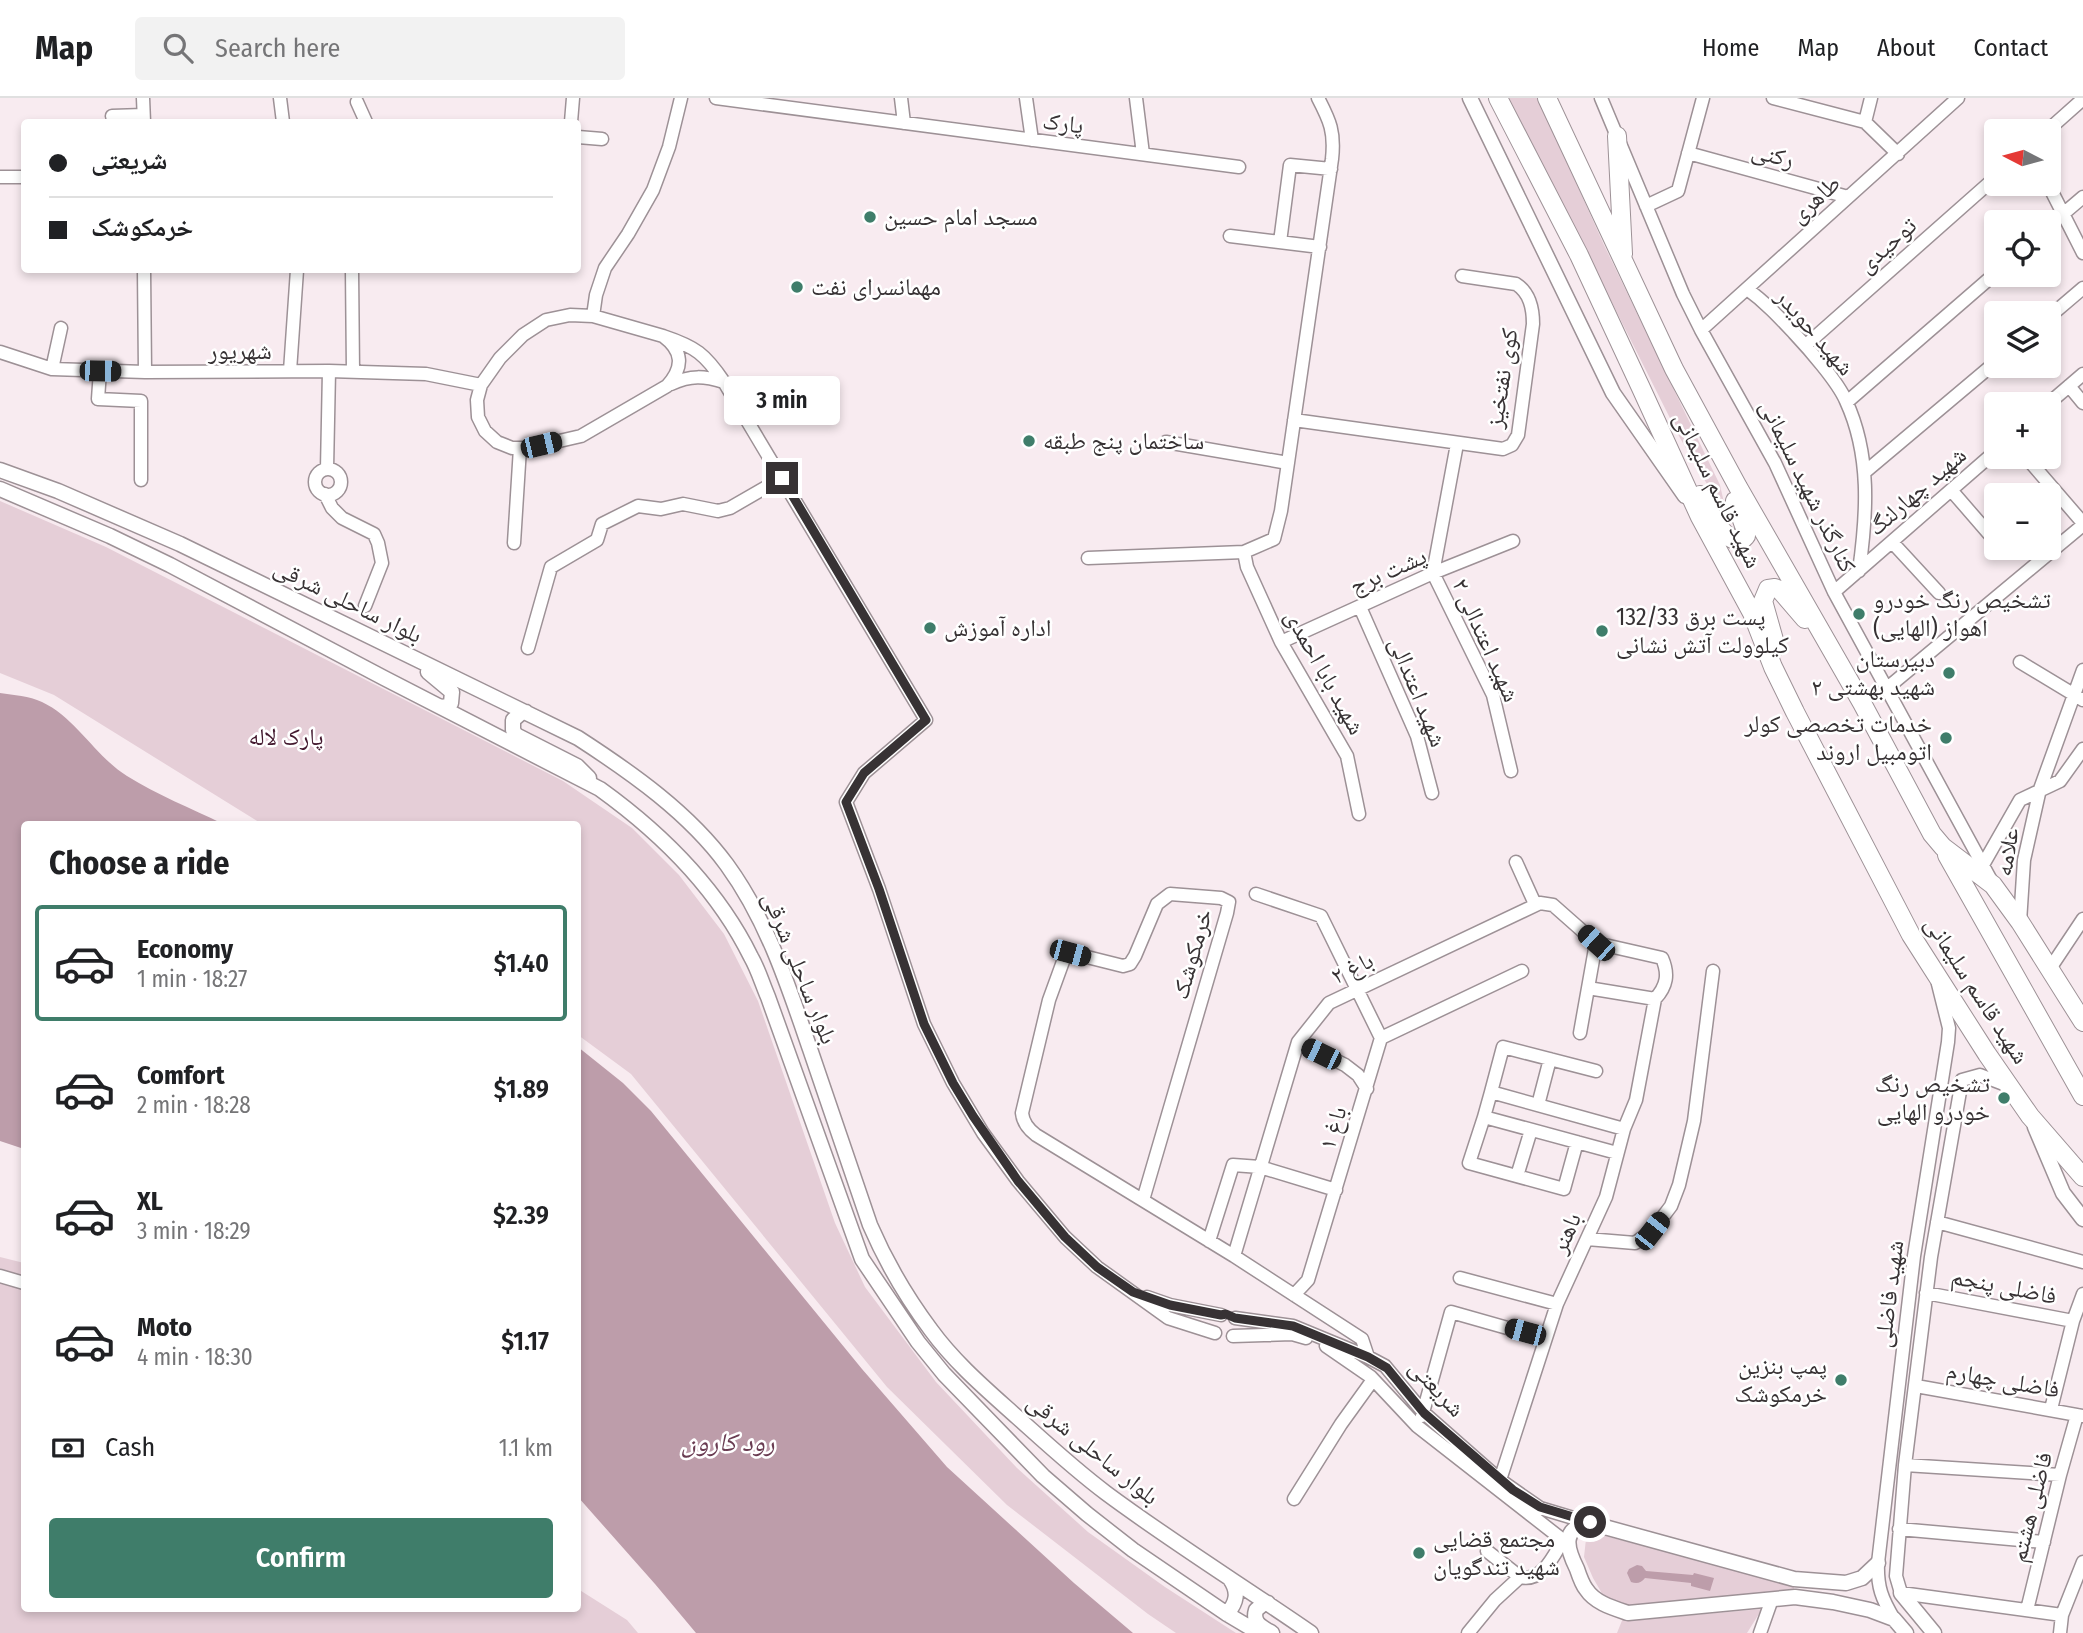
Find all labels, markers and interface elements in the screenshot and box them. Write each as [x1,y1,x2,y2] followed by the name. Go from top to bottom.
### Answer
[135,17,625,80] search box
[35,28,93,68] text: Map
[159,29,197,67] icon: search
[215,33,340,64] text: Search here
[1702,34,1759,62] text: Home
[1797,34,1839,62] text: Map
[1877,34,1935,62] text: About
[1973,34,2048,62] text: Contact
[1041,107,1085,140] street label: پارک
[1984,119,2062,196] north arrow
[1984,119,2061,560] map controls
[1749,136,1797,174] street label: رکنی
[91,145,167,176] text: شریعتی
[1784,169,1846,229] street label: طاهری
[884,203,1038,233] place label: مسجد امام حسین
[862,209,878,225] marker: مسجد امام حسین
[1984,210,2061,287] button: locate
[1852,211,1922,279] street label: توحیدی
[91,212,193,243] text: خرمکوشک
[811,273,941,301] place label: مهمانسرای نفت
[789,279,805,295] marker: مهمانسرای نفت
[1769,282,1860,381] street label: شهید حویدر
[1984,301,2061,378] button: layers
[1480,326,1524,431] street label: کوی نفتخیز
[207,337,272,365] street label: شهریور
[79,360,122,382] car
[724,376,840,426] callout: 3 min
[756,386,808,414] text: 3 min
[1984,392,2061,469] button: +
[1754,395,1862,577] street label: کنارگذر شهید سلیمانی
[1666,407,1768,574] street label: شهید قاسم سلیمانی
[1043,427,1204,456] place label: ساختمان پنج طبقه
[519,430,564,460] car
[1021,433,1037,449] marker: ساختمان پنج طبقه
[1862,441,1972,541] street label: شهید چهارلنگ
[766,462,798,494] route end
[1984,483,2061,560] button: −
[1345,542,1431,601] street label: پشت برج
[269,553,427,649] street label: بلوار ساحلی شرقی
[1446,574,1526,706] street label: شهید اعتدالی ۲
[1873,586,2051,642] place label: تشخیص رنگ خودرو اهواز (الهایی)
[1616,603,1789,659] place label: پست برق 132/33 کیلوولت آتش نشانی
[1279,605,1371,739] street label: شهید بابا احمدی
[1851,606,1867,622] marker: تشخیص رنگ خودرو اهواز (الهایی)
[944,614,1052,642] place label: اداره آموزش
[922,620,938,636] marker: اداره آموزش
[1594,623,1610,639] marker: پست برق 132/33 کیلوولت آتش نشانی
[1383,633,1453,751] street label: شهید اعتدالی
[1811,645,1935,701] place label: دبیرستان شهید بهشتی ۲
[1941,665,1957,681] marker: دبیرستان شهید بهشتی ۲
[1744,710,1932,766] place label: خدمات تخصصی کولر اتومبیل اروند
[249,723,323,751] park label: پارک لاله
[1938,730,1954,746] marker: خدمات تخصصی کولر اتومبیل اروند
[1989,826,2025,878] street label: علامه
[49,844,230,882] text: Choose a ride
[757,888,843,1048] street label: بلوار ساحلی شرقی
[1166,906,1218,1002] street label: خرمکوشک
[1917,911,2035,1070] street label: شهید قاسم سلیمانی
[1574,921,1619,965] car
[53,932,116,995] icon: car
[137,934,233,965] text: Economy
[1047,937,1094,969] car
[1326,946,1378,991] street label: باغ ۲
[494,948,549,979] text: $1.40
[137,965,247,993] text: 1 min · 18:27
[1298,1035,1345,1073] car
[53,1058,116,1121] icon: car
[137,1060,225,1091] text: Comfort
[1875,1070,1990,1126] place label: تشخیص رنگ خودرو الهایی
[494,1074,549,1105] text: $1.89
[1996,1090,2012,1106] marker: تشخیص رنگ خودرو الهایی
[137,1091,251,1119] text: 2 min · 18:28
[1313,1103,1354,1153] street label: باغ ۱
[53,1184,116,1247] icon: car
[137,1186,163,1217] text: XL
[493,1200,549,1231] text: $2.39
[1544,1208,1587,1259] street label: باهنر
[1631,1208,1674,1254] car
[137,1217,251,1245] text: 3 min · 18:29
[1869,1239,1909,1349] street label: شهید فاضلی
[1948,1262,2059,1312] street label: فاضلی پنجم
[53,1310,116,1373] icon: car
[137,1312,192,1343] text: Moto
[1502,1316,1549,1348] car
[501,1326,549,1357] text: $1.17
[137,1343,253,1371] text: 4 min · 18:30
[1734,1352,1827,1408] place label: پمپ بنزین خرمکوشک
[1403,1353,1471,1423] street label: شریعتی
[1944,1356,2062,1406] street label: فاضلی چهارم
[1833,1372,1849,1388] marker: پمپ بنزین خرمکوشک
[1021,1387,1165,1511] street label: بلوار ساحلی شرقی
[681,1427,775,1458] water label: رود کارون
[49,1429,87,1467] icon: cash
[105,1432,155,1463] text: Cash
[499,1434,553,1462] text: 1.1 km
[2004,1449,2060,1565] street label: فاضلی هشتم
[1574,1506,1606,1538] route start
[49,1518,553,1598] button: Confirm
[1433,1525,1560,1581] place label: مجتمع قضایی شهید تندگویان
[1411,1545,1427,1561] marker: مجتمع قضایی شهید تندگویان

